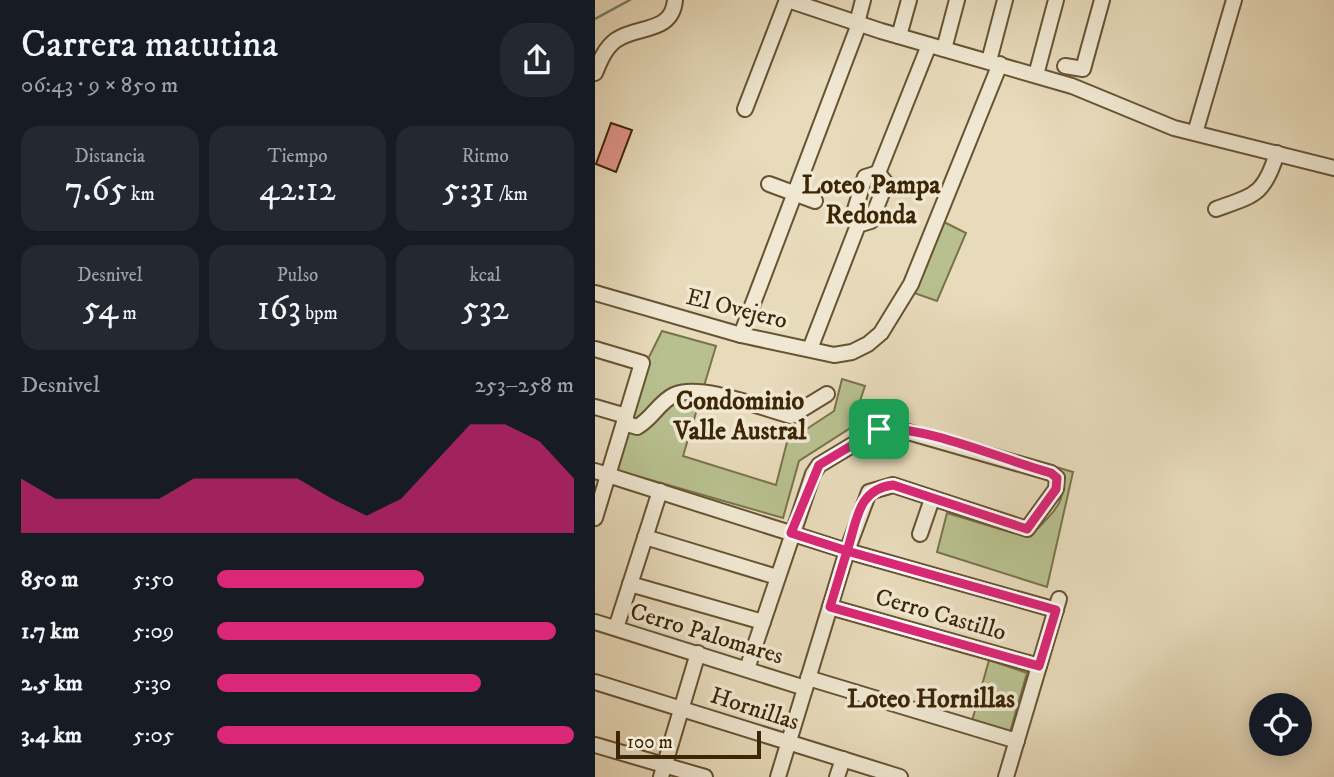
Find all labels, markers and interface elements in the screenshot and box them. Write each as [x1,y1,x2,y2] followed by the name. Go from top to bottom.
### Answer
[21,21,278,69] text: Carrera matutina
[500,23,574,97] button: share
[21,71,178,100] text: 06:43 · 9 × 850 m
[75,145,145,168] text: Distancia
[267,145,328,168] text: Tiempo
[462,145,509,168] text: Ritmo
[65,168,127,212] text: 7.65
[259,168,336,212] text: 42:12
[442,168,495,212] text: 5:31
[802,169,941,232] district label: Loteo Pampa Redonda
[127,183,155,206] text: km
[495,183,528,206] text: /km
[77,264,142,287] text: Desnivel
[277,264,318,287] text: Pulso
[470,264,501,287] text: kcal
[683,282,790,336] street label: El Ovejero
[83,287,118,331] text: 54
[257,287,301,331] text: 163
[461,287,509,331] text: 532
[118,302,137,325] text: m
[301,302,338,325] text: bpm
[21,371,100,400] text: Desnivel
[474,371,574,400] text: 253–258 m
[673,385,807,448] district label: Condominio Valle Austral
[849,399,909,459] pin
[860,410,898,448] icon: arrive
[21,565,79,594] text: 850 m
[133,565,174,594] text: 5:50
[872,582,1010,648] street label: Cerro Castillo
[626,596,787,671] street label: Cerro Palomares
[21,617,79,646] text: 1.7 km
[133,617,174,646] text: 5:09
[21,669,83,698] text: 2.5 km
[133,669,171,698] text: 5:30
[706,681,803,737] street label: Hornillas
[847,683,1015,716] district label: Loteo Hornillas
[1249,693,1312,756] map controls
[1249,693,1312,756] button: locate
[21,721,82,750] text: 3.4 km
[133,721,174,750] text: 5:05
[616,728,761,760] scale bar
[627,731,673,754] text: 100 m

